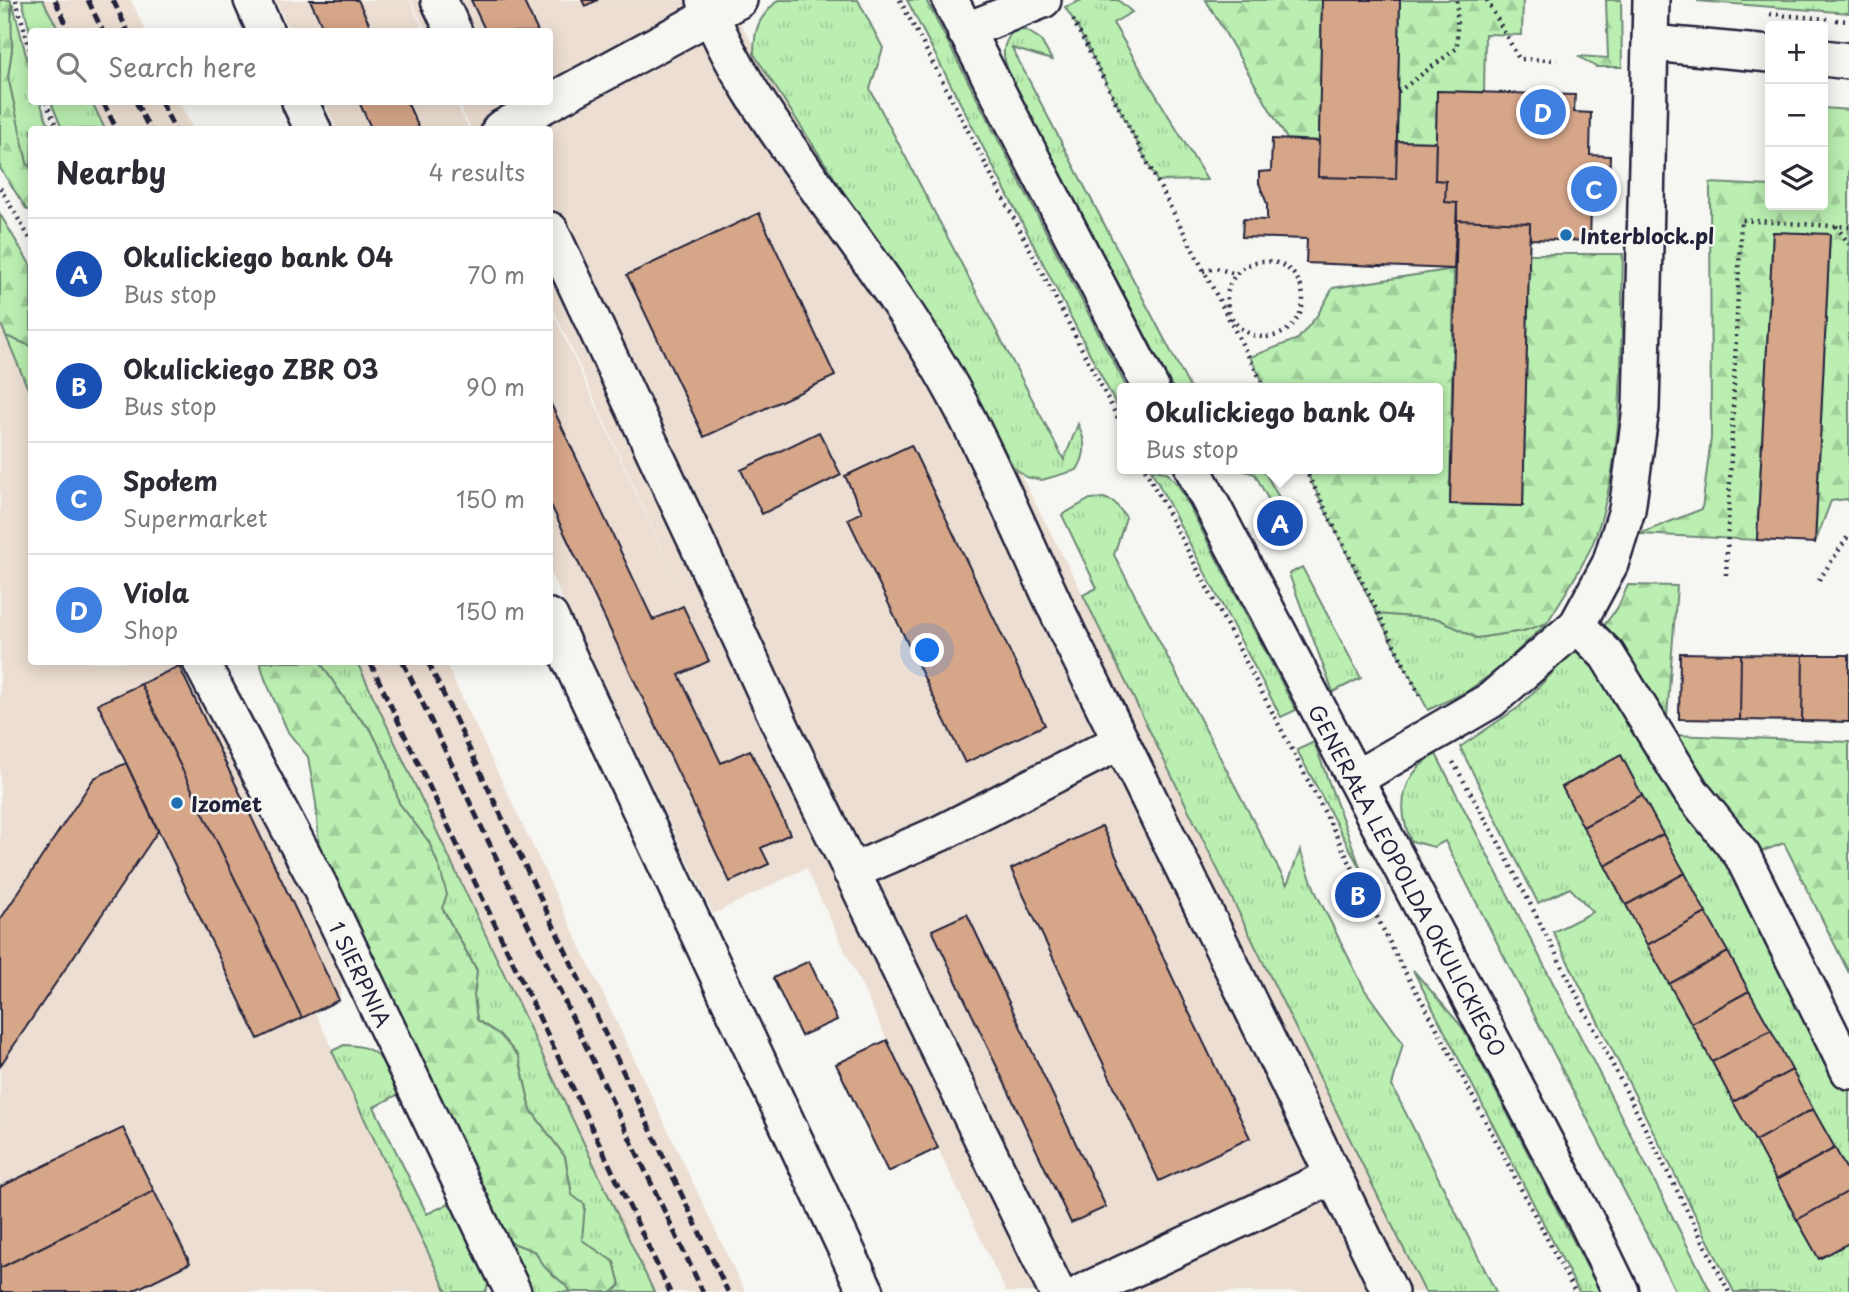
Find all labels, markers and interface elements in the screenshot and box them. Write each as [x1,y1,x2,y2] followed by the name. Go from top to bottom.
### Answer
[1765,21,1828,210] map controls
[1765,21,1828,84] button: +
[28,28,553,105] search box
[108,47,257,86] text: Search here
[52,48,90,86] icon: search
[1765,84,1828,147] button: −
[1520,86,1566,138] pin: D
[1765,147,1828,210] button: layers
[56,149,166,194] text: Nearby
[429,154,525,189] text: 4 results
[1571,163,1617,215] pin: C
[1580,219,1714,251] place label: Interblock.pl
[1558,227,1574,243] marker: Interblock.pl
[123,237,393,276] text: Okulickiego bank 04
[70,257,88,292] text: A
[467,257,525,292] text: 70 m
[123,276,217,311] text: Bus stop
[123,349,378,388] text: Okulickiego ZBR 03
[71,369,87,404] text: B
[466,369,525,404] text: 90 m
[1117,383,1443,474] popup
[123,388,217,423] text: Bus stop
[1145,392,1415,431] text: Okulickiego bank 04
[1145,431,1238,466] text: Bus stop
[123,461,218,500] text: Społem
[70,481,88,516] text: C
[456,481,525,516] text: 150 m
[1257,497,1303,549] pin: A
[123,500,267,535] text: Supermarket
[123,573,189,612] text: Viola
[70,593,88,628] text: D
[456,593,525,628] text: 150 m
[123,612,178,647] text: Shop
[910,633,944,667] your location
[1301,698,1515,1062] street label: GENERAŁA LEOPOLDA OKULICKIEGO
[191,787,262,819] place label: Izomet
[169,795,185,811] marker: Izomet
[1335,869,1381,921] pin: B
[322,916,400,1032] street label: 1 SIERPNIA

